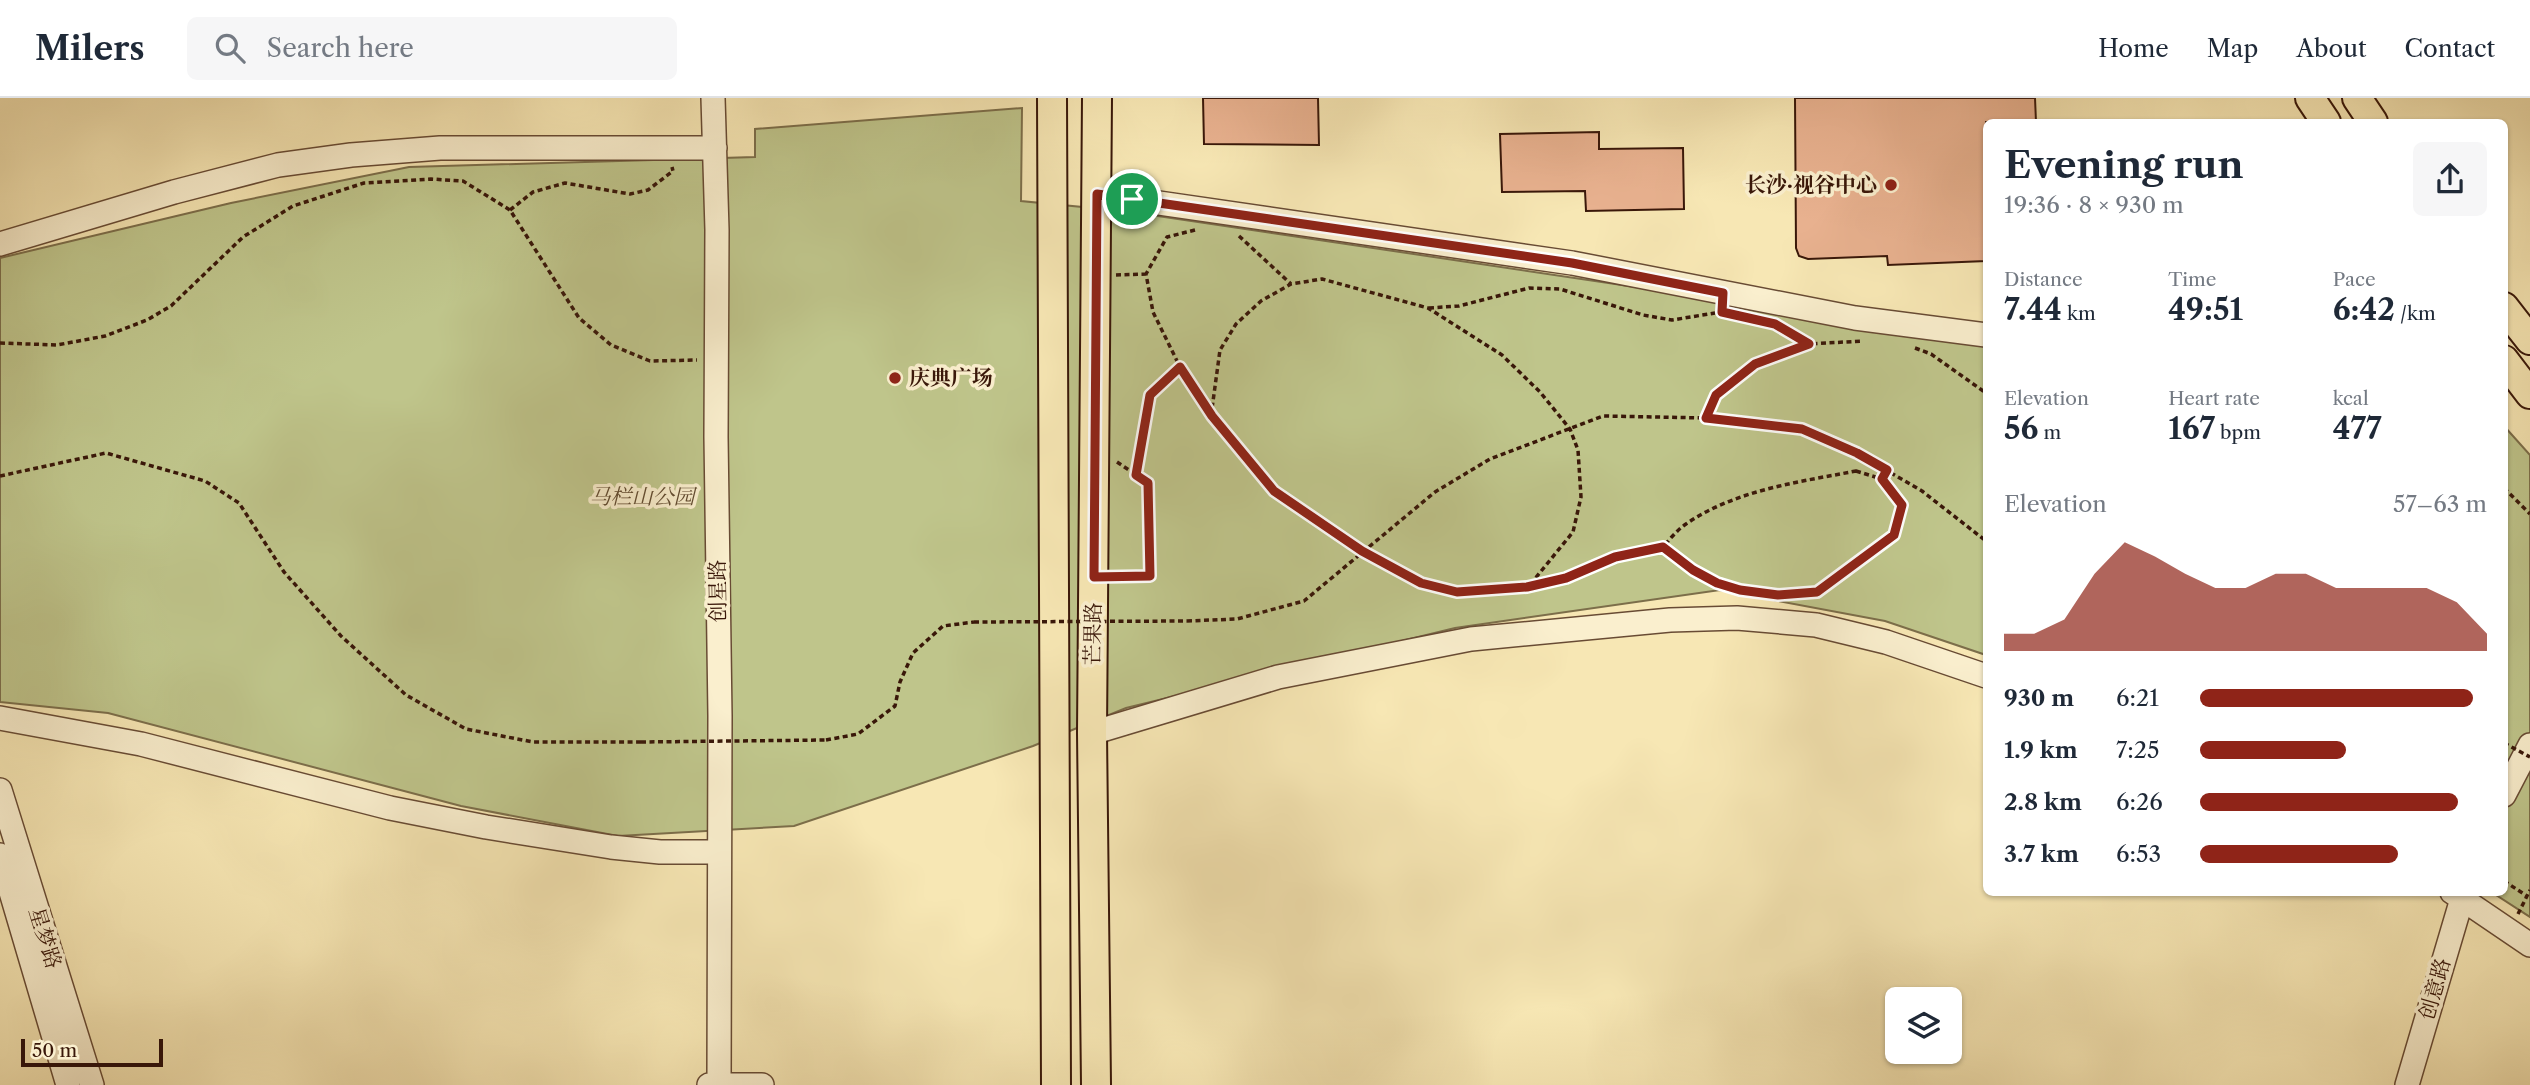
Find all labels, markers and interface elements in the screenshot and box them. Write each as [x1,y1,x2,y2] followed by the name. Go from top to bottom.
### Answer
[187,17,677,80] search box
[35,28,145,69] text: Milers
[211,29,249,67] icon: search
[267,32,414,64] text: Search here
[2098,34,2169,63] text: Home
[2207,34,2258,63] text: Map
[2296,34,2367,63] text: About
[2405,34,2495,63] text: Contact
[2004,141,2244,188] text: Evening run
[2413,142,2487,216] button: share
[1102,169,1162,229] pin
[1745,172,1877,197] place label: 长沙·视谷中心
[1883,177,1899,193] marker: 长沙·视谷中心
[1113,180,1151,218] icon: arrive
[2004,191,2184,219] text: 19:36 · 8 × 930 m
[2004,268,2083,291] text: Distance
[2168,268,2216,291] text: Time
[2333,268,2376,291] text: Pace
[2004,291,2062,328] text: 7.44
[2168,291,2243,328] text: 49:51
[2333,291,2395,328] text: 6:42
[2062,302,2096,325] text: km
[2395,302,2436,325] text: /km
[909,365,993,390] place label: 庆典广场
[887,370,903,386] marker: 庆典广场
[2004,387,2089,410] text: Elevation
[2168,387,2260,410] text: Heart rate
[2333,387,2369,410] text: kcal
[2004,410,2039,447] text: 56
[2168,410,2215,447] text: 167
[2333,410,2382,447] text: 477
[2039,421,2061,444] text: m
[2215,421,2261,444] text: bpm
[590,484,697,509] park label: 马栏山公园
[2004,490,2107,518] text: Elevation
[2393,490,2487,518] text: 57–63 m
[704,559,731,623] street label: 创星路
[1079,602,1106,666] street label: 芒果路
[2004,684,2074,712] text: 930 m
[2116,684,2159,712] text: 6:21
[2004,736,2078,764] text: 1.9 km
[2116,736,2160,764] text: 7:25
[2004,788,2082,816] text: 2.8 km
[2116,788,2163,816] text: 6:26
[2004,840,2079,868] text: 3.7 km
[2116,840,2161,868] text: 6:53
[24,904,67,972] street label: 星梦路
[2414,955,2455,1023] street label: 创意路
[1885,987,1962,1064] map controls
[1885,987,1962,1064] button: layers
[21,1036,163,1068] scale bar
[32,1039,77,1062] text: 50 m

